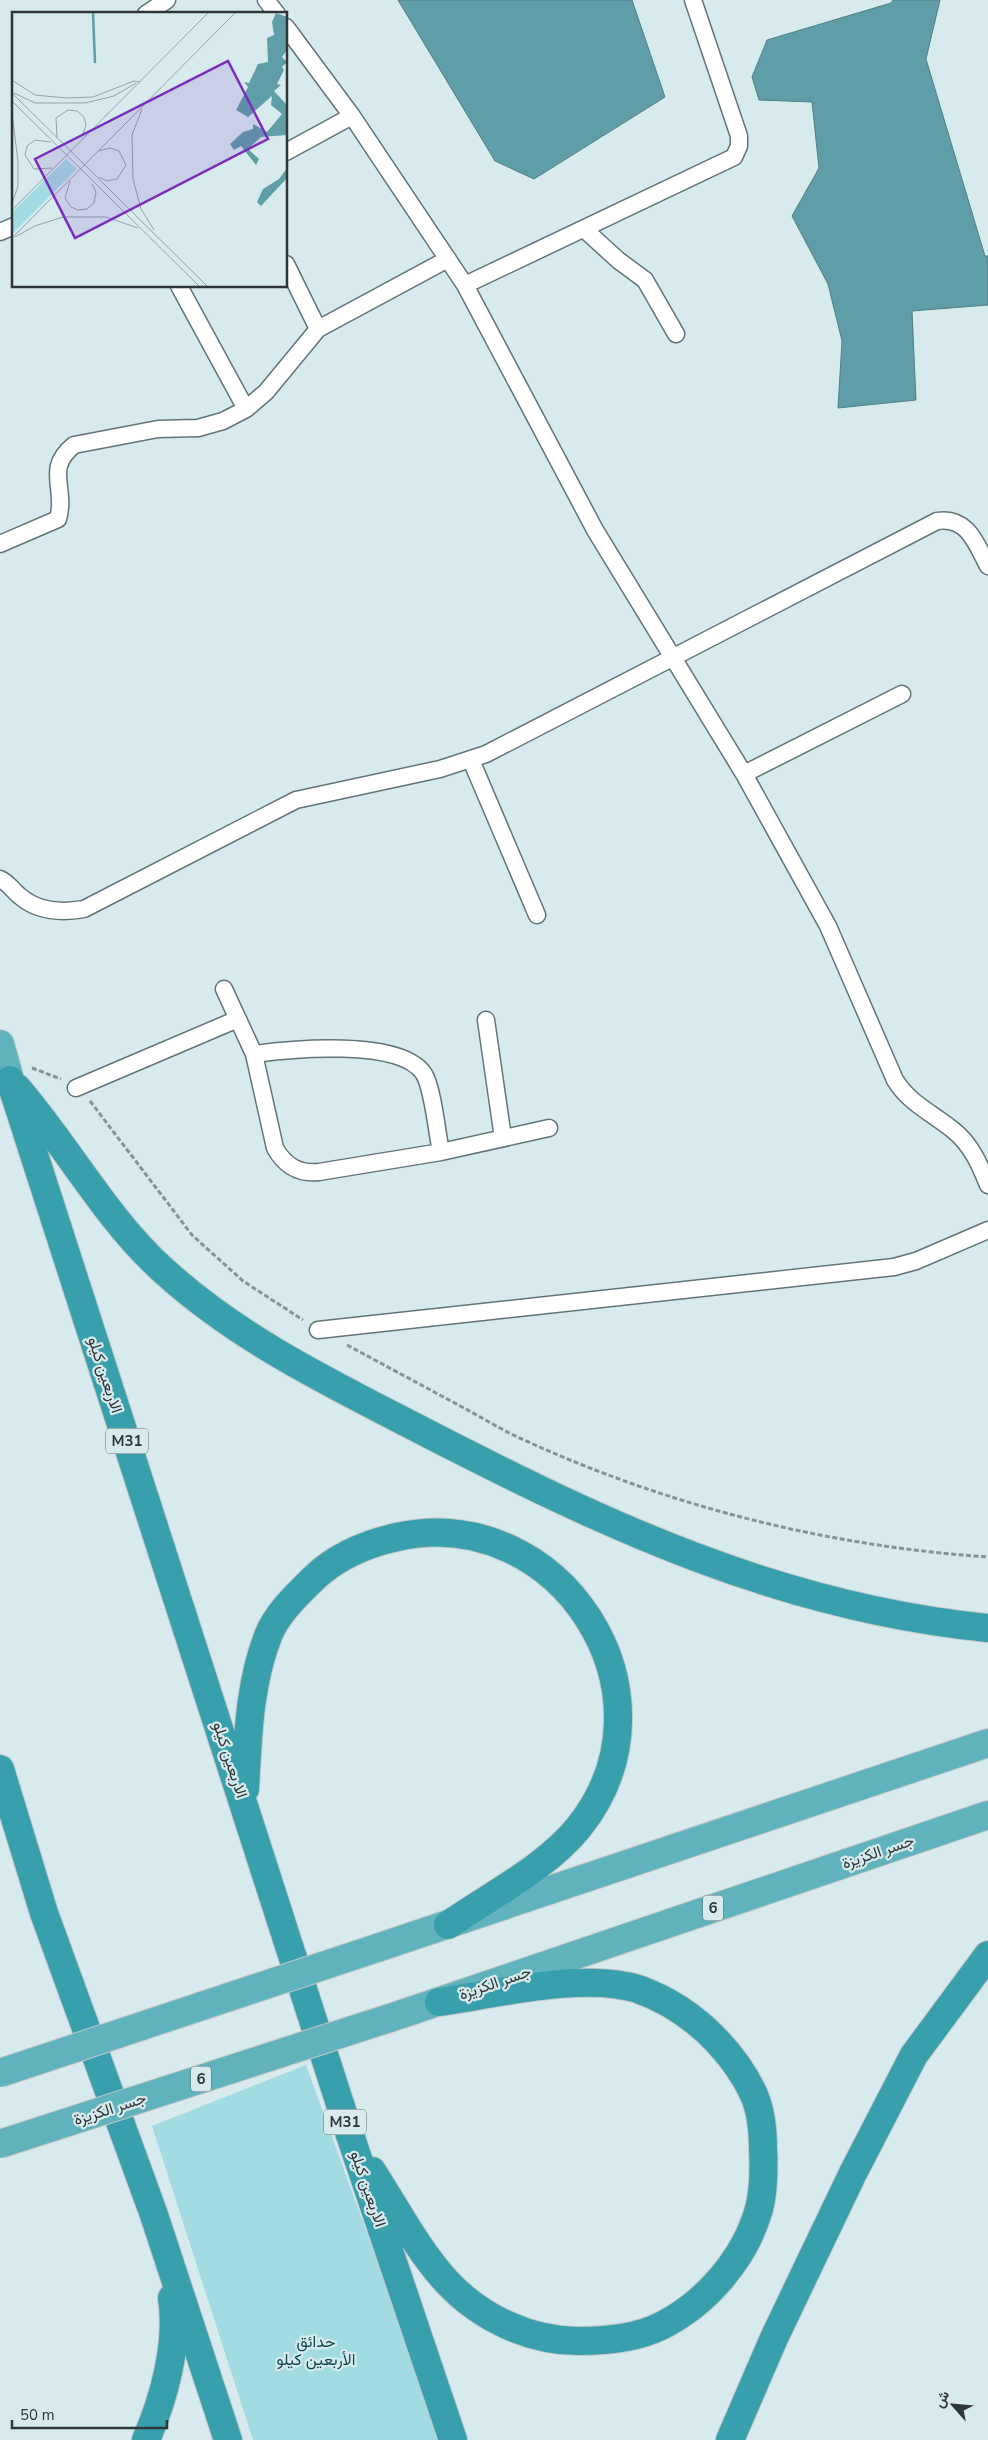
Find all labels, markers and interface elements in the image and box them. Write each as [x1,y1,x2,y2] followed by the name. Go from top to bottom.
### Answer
[12,12,288,288] inset map
[82,1334,128,1416] street label: الاربعين كيلو
[106,1428,148,1454] road number: M31
[207,1719,253,1801] street label: الاربعين كيلو
[839,1829,917,1875] street label: جسر الكزيزة
[703,1896,723,1920] road number: 6
[456,1960,534,2006] street label: جسر الكزيزة
[191,2066,211,2092] road number: 6
[71,2087,149,2131] street label: جسر الكزيزة
[324,2110,366,2134] road number: M31
[345,2148,391,2230] street label: الاربعين كيلو
[277,2331,355,2371] park label: حدائق الأربعين كيلو
[928,2380,978,2430] north arrow
[930,2387,954,2411] text: ش
[12,2398,168,2430] scale bar
[20,2405,55,2425] text: 50 m

